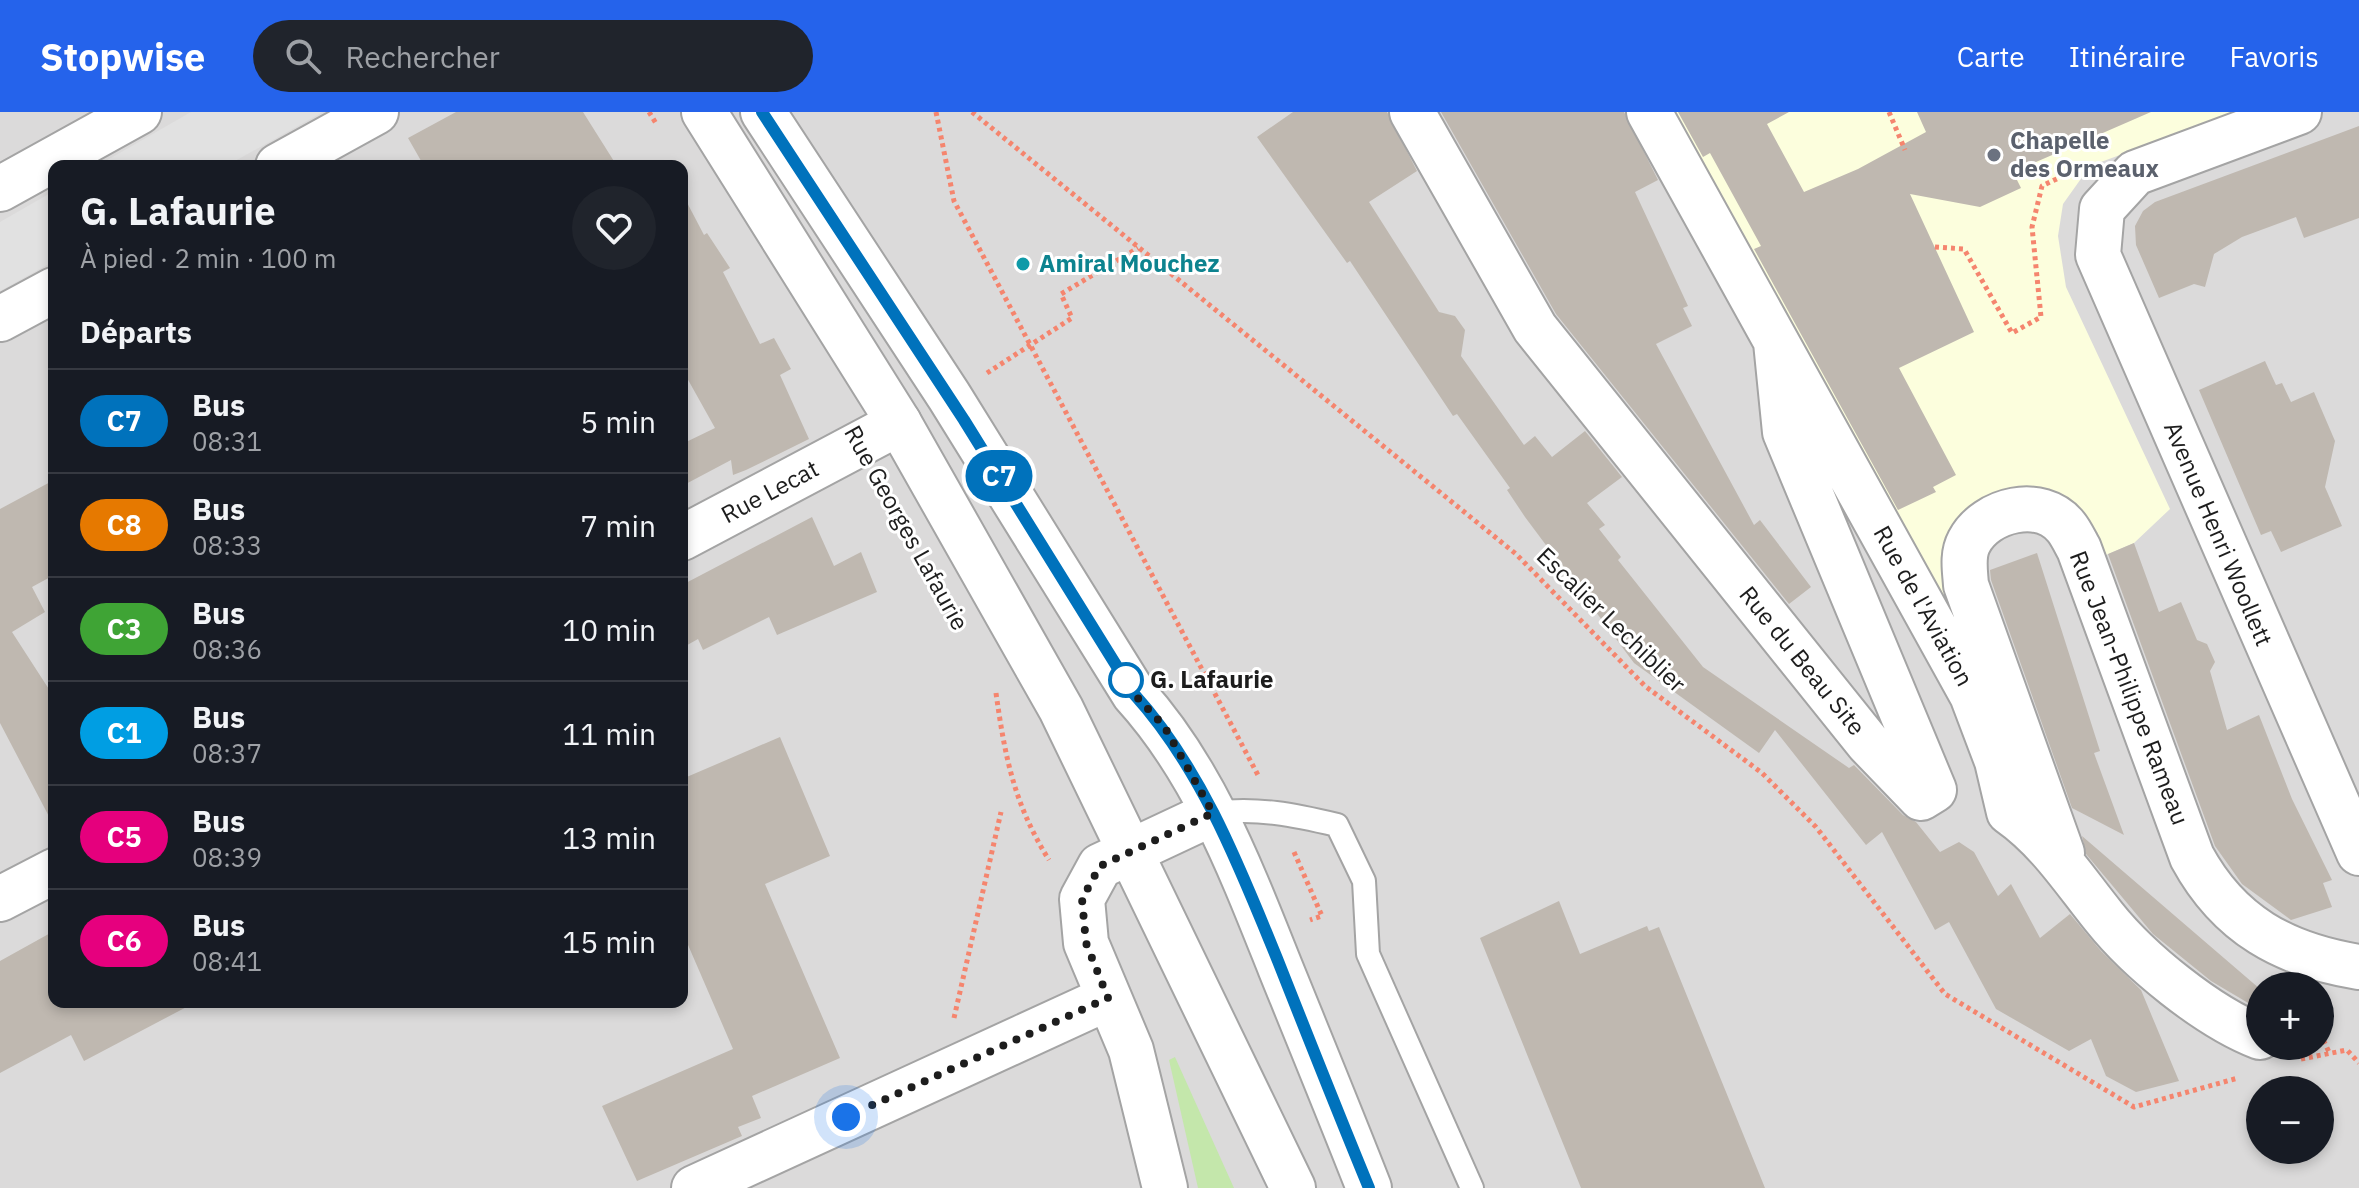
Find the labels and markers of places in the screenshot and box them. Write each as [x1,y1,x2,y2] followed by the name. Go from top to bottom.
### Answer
[2010,124,2160,184] place label: Chapelle des Ormeaux
[1985,146,2003,164] marker: Chapelle des Ormeaux
[1039,247,1220,279] place label: Amiral Mouchez
[1014,255,1032,273] marker: Amiral Mouchez
[1109,663,1143,697] marker: G. Lafaurie
[1150,663,1274,695] place label: G. Lafaurie

